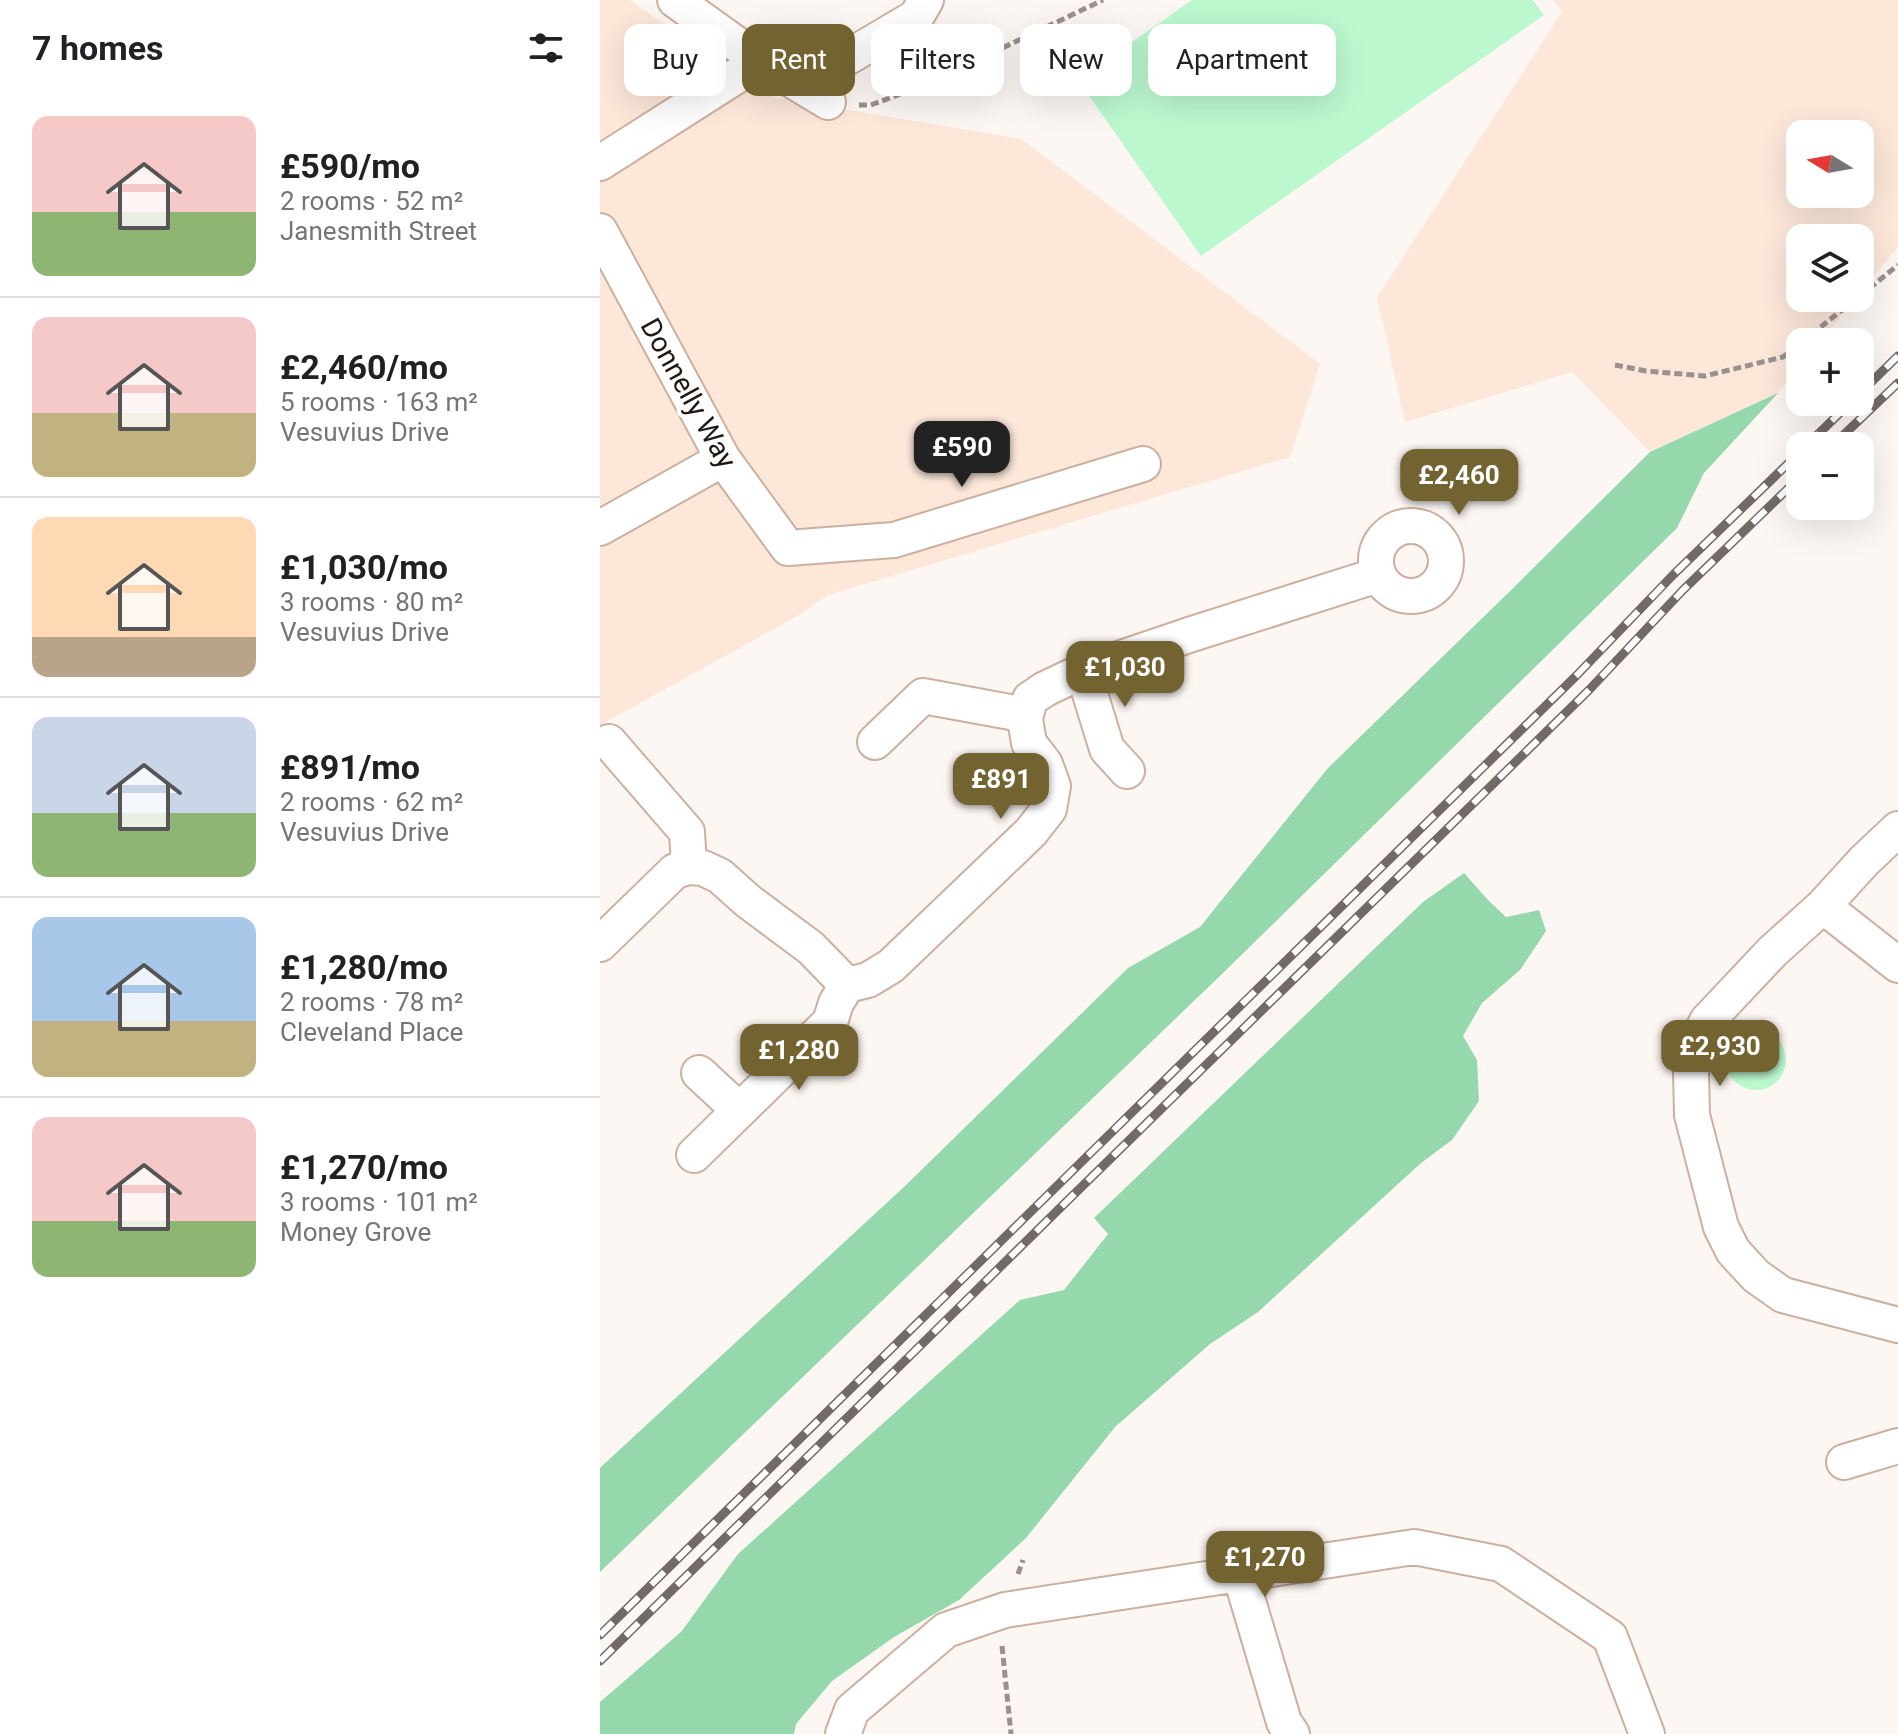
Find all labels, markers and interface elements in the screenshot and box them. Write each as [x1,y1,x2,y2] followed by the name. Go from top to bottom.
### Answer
[624,24,726,96] chip: Buy
[742,24,855,96] chip: Rent
[871,24,1004,96] chip: Filters
[1020,24,1132,96] chip: New
[1148,24,1336,96] chip: Apartment
[524,26,568,70] icon: filters
[32,28,163,68] text: 7 homes
[1786,120,1874,208] north arrow
[1786,120,1874,520] map controls
[280,146,420,186] text: £590/mo
[96,148,192,244] icon: home
[280,186,463,216] text: 2 rooms · 52 m²
[280,216,477,246] text: Janesmith Street
[1786,224,1874,312] button: layers
[634,312,743,474] street label: Donnelly Way
[1786,328,1874,416] button: +
[280,347,448,387] text: £2,460/mo
[96,349,192,445] icon: home
[280,387,478,417] text: 5 rooms · 163 m²
[280,417,449,447] text: Vesuvius Drive
[915,421,1009,489] pin: £590
[932,432,992,462] text: £590
[1786,432,1874,520] button: −
[1394,449,1524,517] pin: £2,460
[1418,460,1500,490] text: £2,460
[280,547,448,587] text: £1,030/mo
[96,549,192,645] icon: home
[280,587,463,617] text: 3 rooms · 80 m²
[280,617,449,647] text: Vesuvius Drive
[1060,641,1190,709] pin: £1,030
[1084,652,1166,682] text: £1,030
[280,747,420,787] text: £891/mo
[96,749,192,845] icon: home
[954,753,1048,821] pin: £891
[971,764,1031,794] text: £891
[280,787,463,817] text: 2 rooms · 62 m²
[280,817,449,847] text: Vesuvius Drive
[280,947,448,987] text: £1,280/mo
[96,949,192,1045] icon: home
[280,987,463,1017] text: 2 rooms · 78 m²
[280,1017,463,1047] text: Cleveland Place
[1655,1020,1785,1088] pin: £2,930
[734,1024,864,1092] pin: £1,280
[1679,1031,1761,1061] text: £2,930
[758,1035,840,1065] text: £1,280
[280,1147,448,1187] text: £1,270/mo
[96,1149,192,1245] icon: home
[280,1187,478,1217] text: 3 rooms · 101 m²
[280,1217,431,1247] text: Money Grove
[1200,1531,1330,1599] pin: £1,270
[1224,1542,1306,1572] text: £1,270

